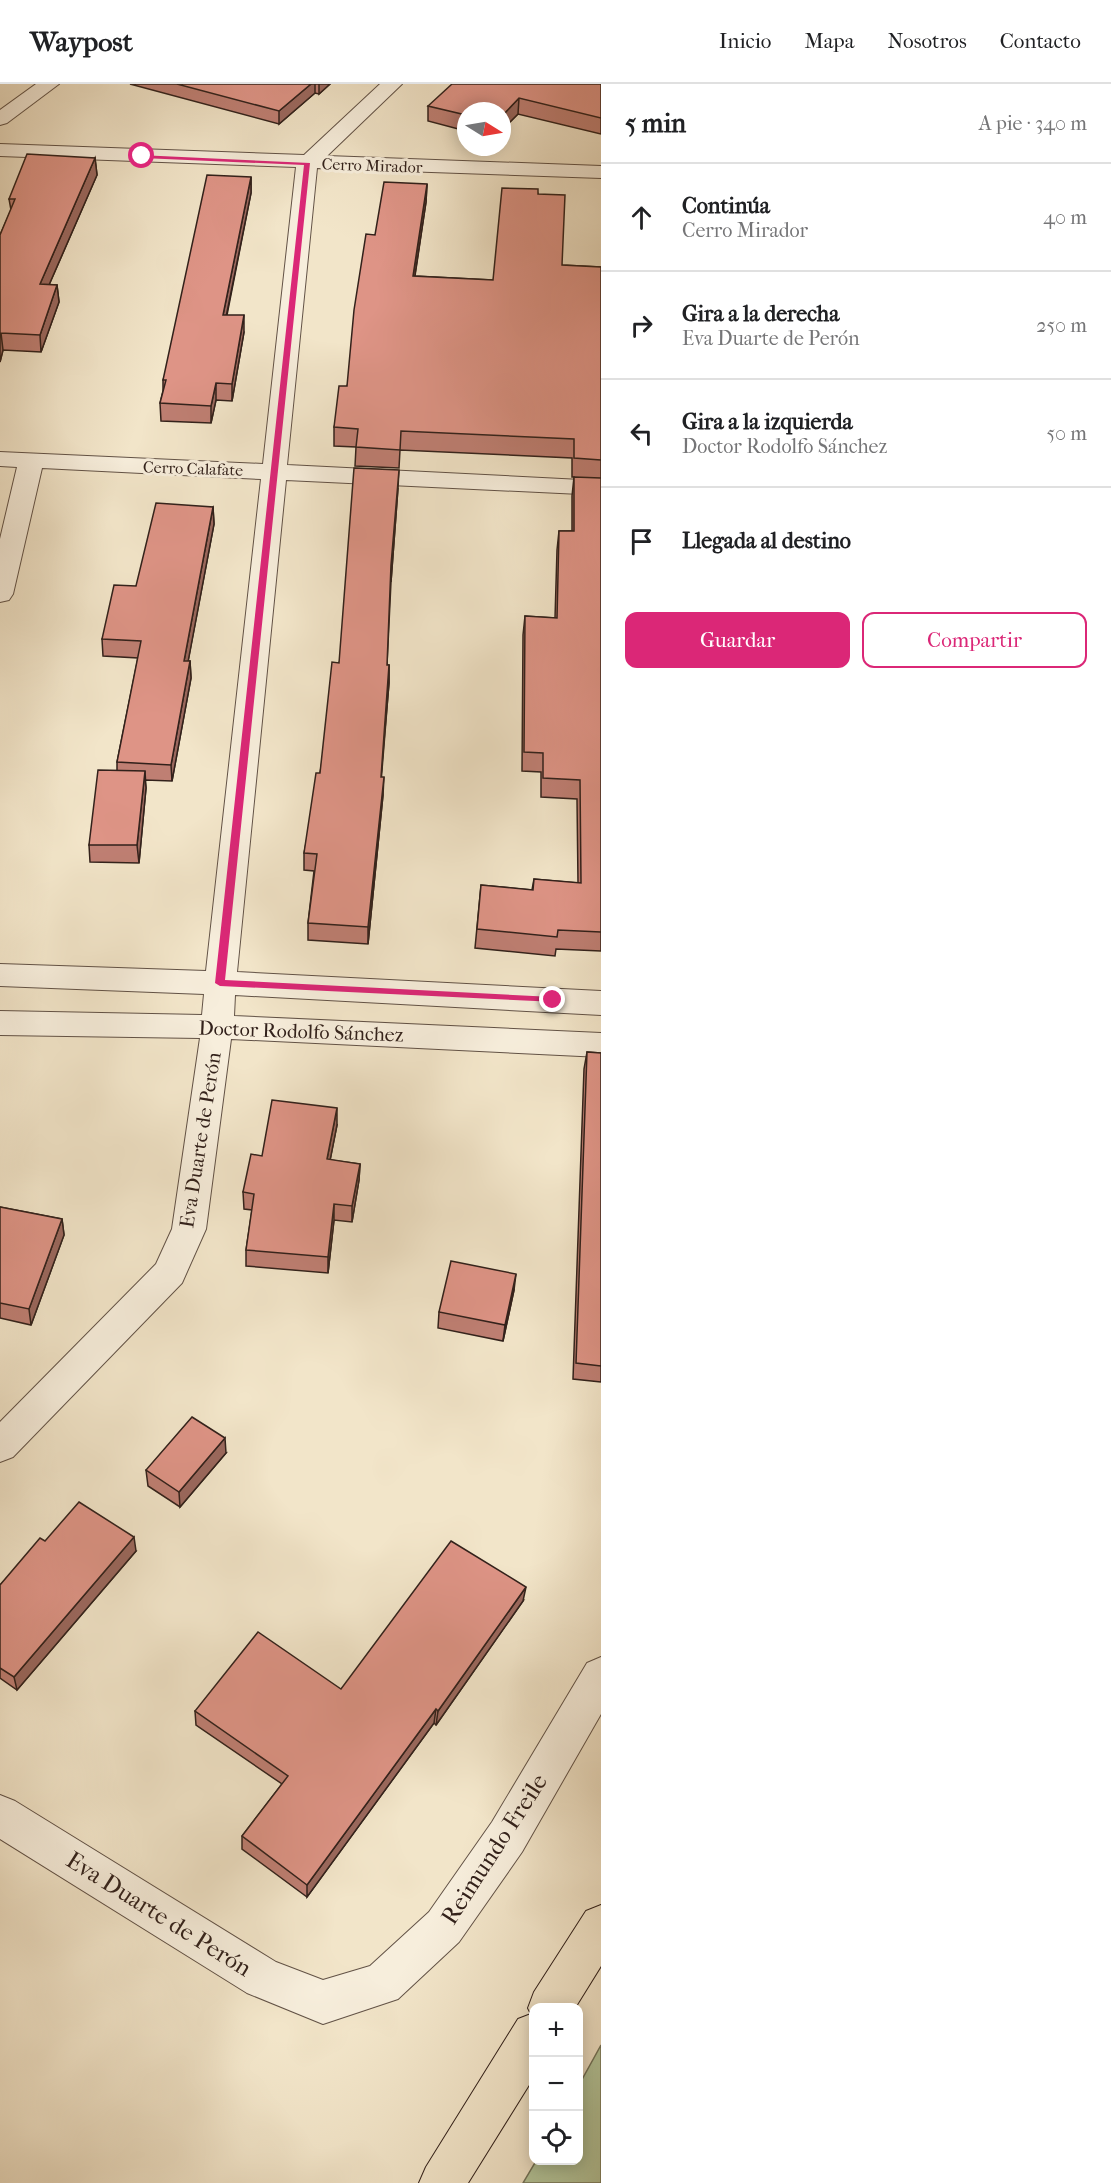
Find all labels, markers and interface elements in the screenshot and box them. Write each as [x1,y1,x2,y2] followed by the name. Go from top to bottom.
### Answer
[30,25,133,58] text: Waypost
[719,29,771,53] text: Inicio
[804,29,854,53] text: Mapa
[887,29,967,53] text: Nosotros
[1000,29,1081,53] text: Contacto
[457,102,511,156] north arrow
[625,108,686,139] text: 5 min
[979,112,1087,135] text: A pie · 340 m
[128,142,154,168] route start
[321,154,423,177] street label: Cerro Mirador
[682,193,770,219] text: Continúa
[625,201,658,234] icon: ahead
[1043,206,1087,229] text: 40 m
[682,219,808,242] text: Cerro Mirador
[682,301,839,327] text: Gira a la derecha
[625,309,658,342] icon: right
[1036,314,1087,337] text: 250 m
[682,327,860,350] text: Eva Duarte de Perón
[682,409,853,435] text: Gira a la izquierda
[625,417,658,450] icon: left
[1046,422,1087,445] text: 50 m
[682,435,887,458] text: Doctor Rodolfo Sánchez
[143,457,243,480] street label: Cerro Calafate
[625,525,658,558] icon: arrive
[682,528,851,554] text: Llegada al destino
[625,612,850,668] button: Guardar
[862,612,1087,668] button: Compartir
[539,986,565,1012] route end
[198,1016,404,1047] street label: Doctor Rodolfo Sánchez
[175,1050,226,1230] street label: Eva Duarte de Perón
[435,1768,553,1930] street label: Reimundo Freile
[61,1846,257,1982] street label: Eva Duarte de Perón
[529,2003,583,2165] map controls
[529,2003,583,2057] button: +
[529,2057,583,2111] button: −
[529,2111,583,2165] button: locate

